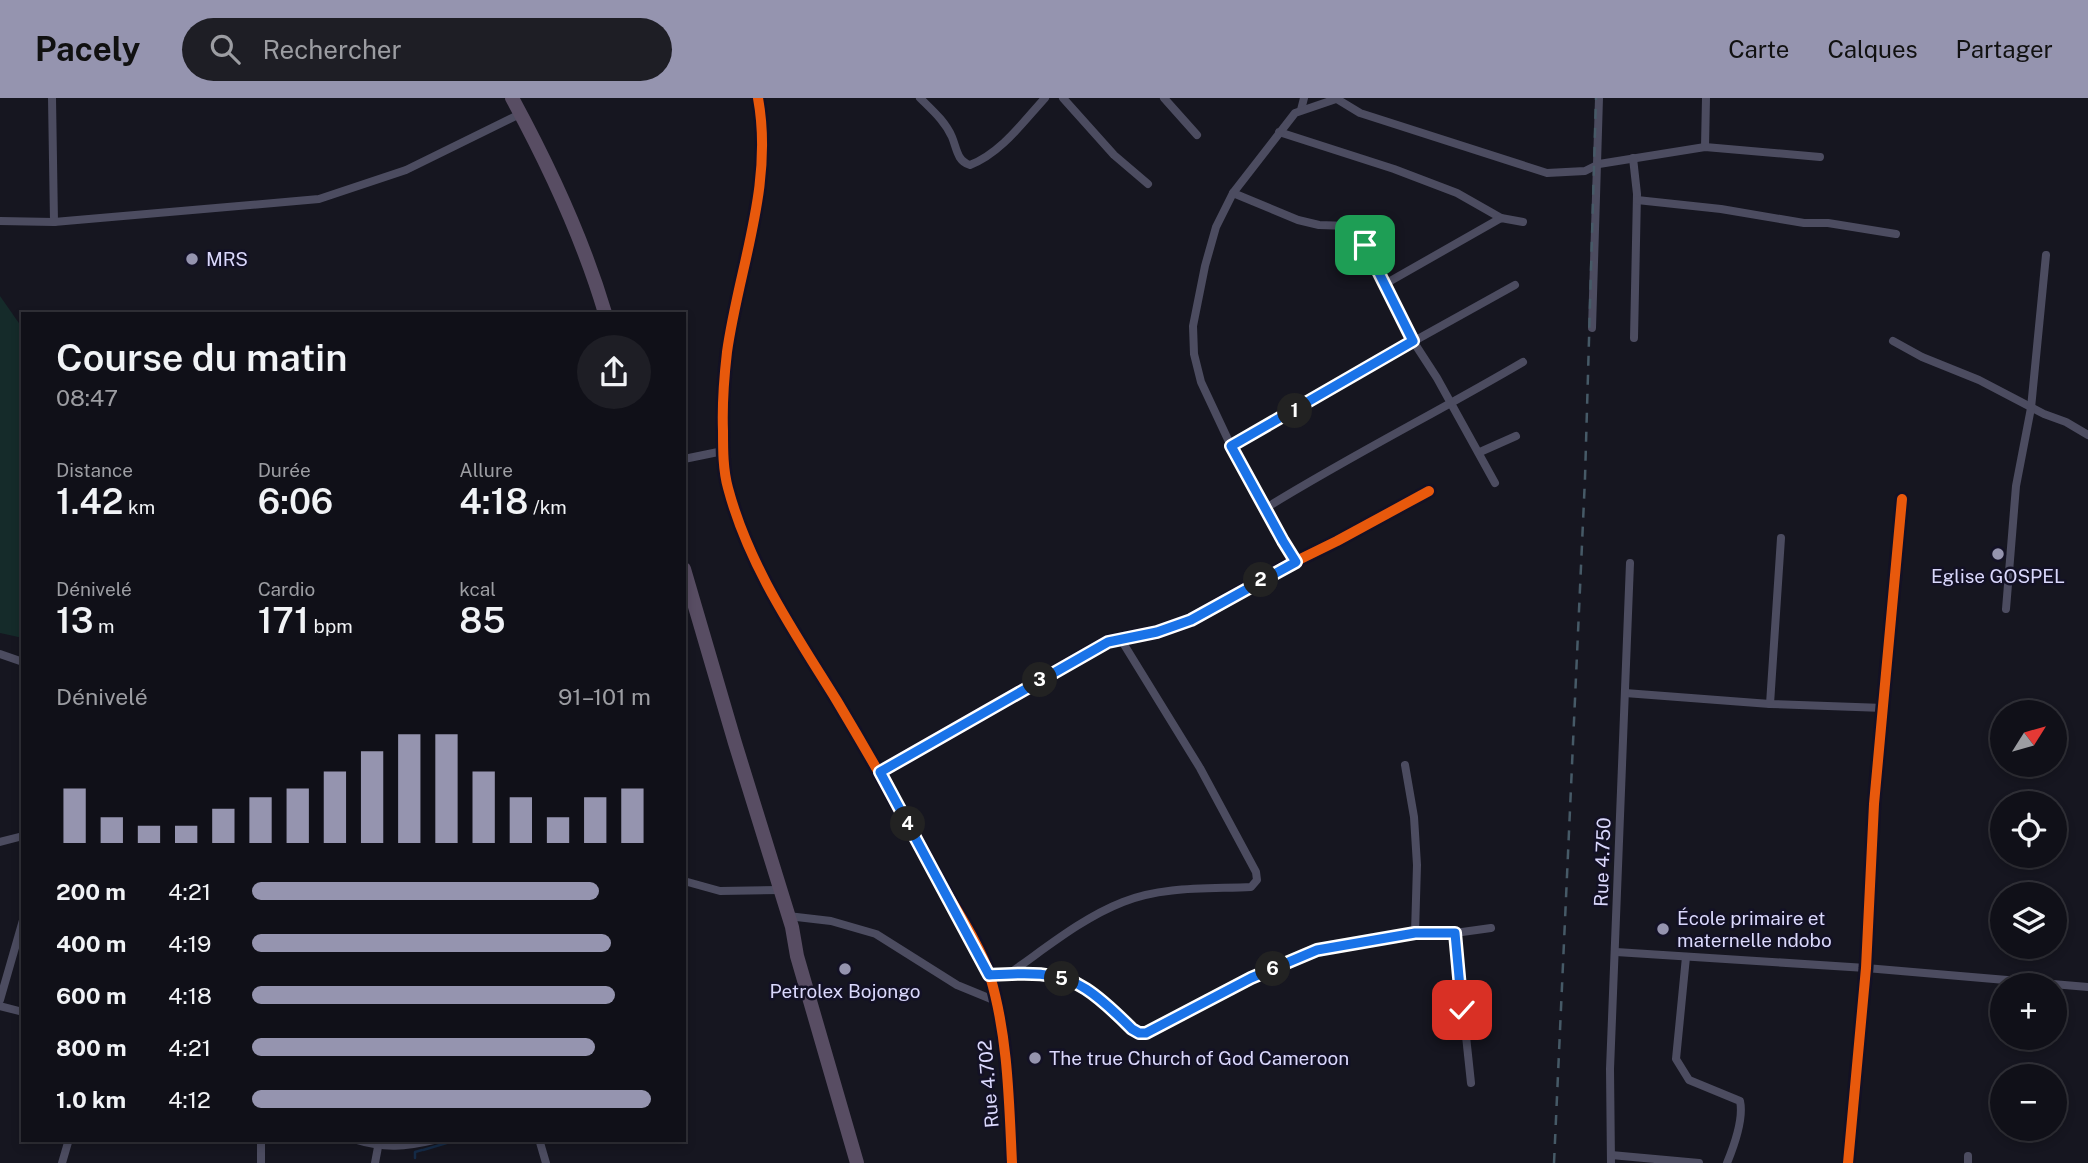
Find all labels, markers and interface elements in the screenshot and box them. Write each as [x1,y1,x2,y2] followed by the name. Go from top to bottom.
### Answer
[182,18,672,81] search box
[35,30,140,68] text: Pacely
[206,30,244,68] icon: search
[262,34,402,65] text: Rechercher
[1728,35,1789,63] text: Carte
[1827,35,1918,63] text: Calques
[1956,35,2053,63] text: Partager
[1335,215,1395,275] pin
[1346,226,1384,264] icon: arrive
[206,248,248,270] place label: MRS
[184,251,200,267] marker: MRS
[56,335,348,380] text: Course du matin
[577,335,651,409] button: share
[56,384,118,411] text: 08:47
[1278,394,1312,428] pin: 1
[1290,399,1299,421] text: 1
[56,459,133,481] text: Distance
[258,459,311,481] text: Durée
[459,459,513,481] text: Allure
[56,481,123,522] text: 1.42
[258,481,333,522] text: 6:06
[459,481,528,522] text: 4:18
[123,496,155,518] text: km
[528,496,567,518] text: /km
[1990,546,2006,562] marker: Eglise GOSPEL
[1244,562,1278,598] pin: 2
[1931,565,2065,587] place label: Eglise GOSPEL
[1254,568,1267,590] text: 2
[56,578,132,600] text: Dénivelé
[258,578,315,600] text: Cardio
[459,578,496,600] text: kcal
[56,600,93,641] text: 13
[258,600,309,641] text: 171
[459,600,506,641] text: 85
[93,615,114,637] text: m
[309,615,353,637] text: bpm
[1023,662,1058,698] pin: 3
[1033,668,1046,690] text: 3
[56,683,148,710] text: Dénivelé
[558,683,651,710] text: 91–101 m
[1990,700,2067,777] north arrow
[1990,700,2067,1141] map controls
[1990,791,2067,868] button: locate
[890,806,926,842] pin: 4
[901,812,914,834] text: 4
[1589,817,1615,907] street label: Rue 4.750
[56,878,126,905] text: 200 m
[168,878,211,905] text: 4:21
[1990,882,2067,959] button: layers
[1677,907,1832,951] place label: École primaire et maternelle ndobo
[1655,921,1671,937] marker: École primaire et maternelle ndobo
[56,930,126,957] text: 400 m
[168,930,211,957] text: 4:19
[1256,952,1290,986] pin: 6
[1266,957,1279,979] text: 6
[837,961,853,977] marker: Petrolex Bojongo
[1044,962,1080,996] pin: 5
[1055,967,1068,989] text: 5
[1990,973,2067,1050] button: +
[770,980,920,1002] place label: Petrolex Bojongo
[1432,980,1492,1040] pin
[56,982,126,1009] text: 600 m
[168,982,212,1009] text: 4:18
[1443,991,1481,1029] icon: check
[56,1034,127,1061] text: 800 m
[168,1034,211,1061] text: 4:21
[973,1039,1003,1129] street label: Rue 4.702
[1049,1047,1349,1069] place label: The true Church of God Cameroon
[1027,1050,1043,1066] marker: The true Church of God Cameroon
[1990,1064,2067,1141] button: −
[56,1086,126,1113] text: 1.0 km
[168,1086,211,1113] text: 4:12

